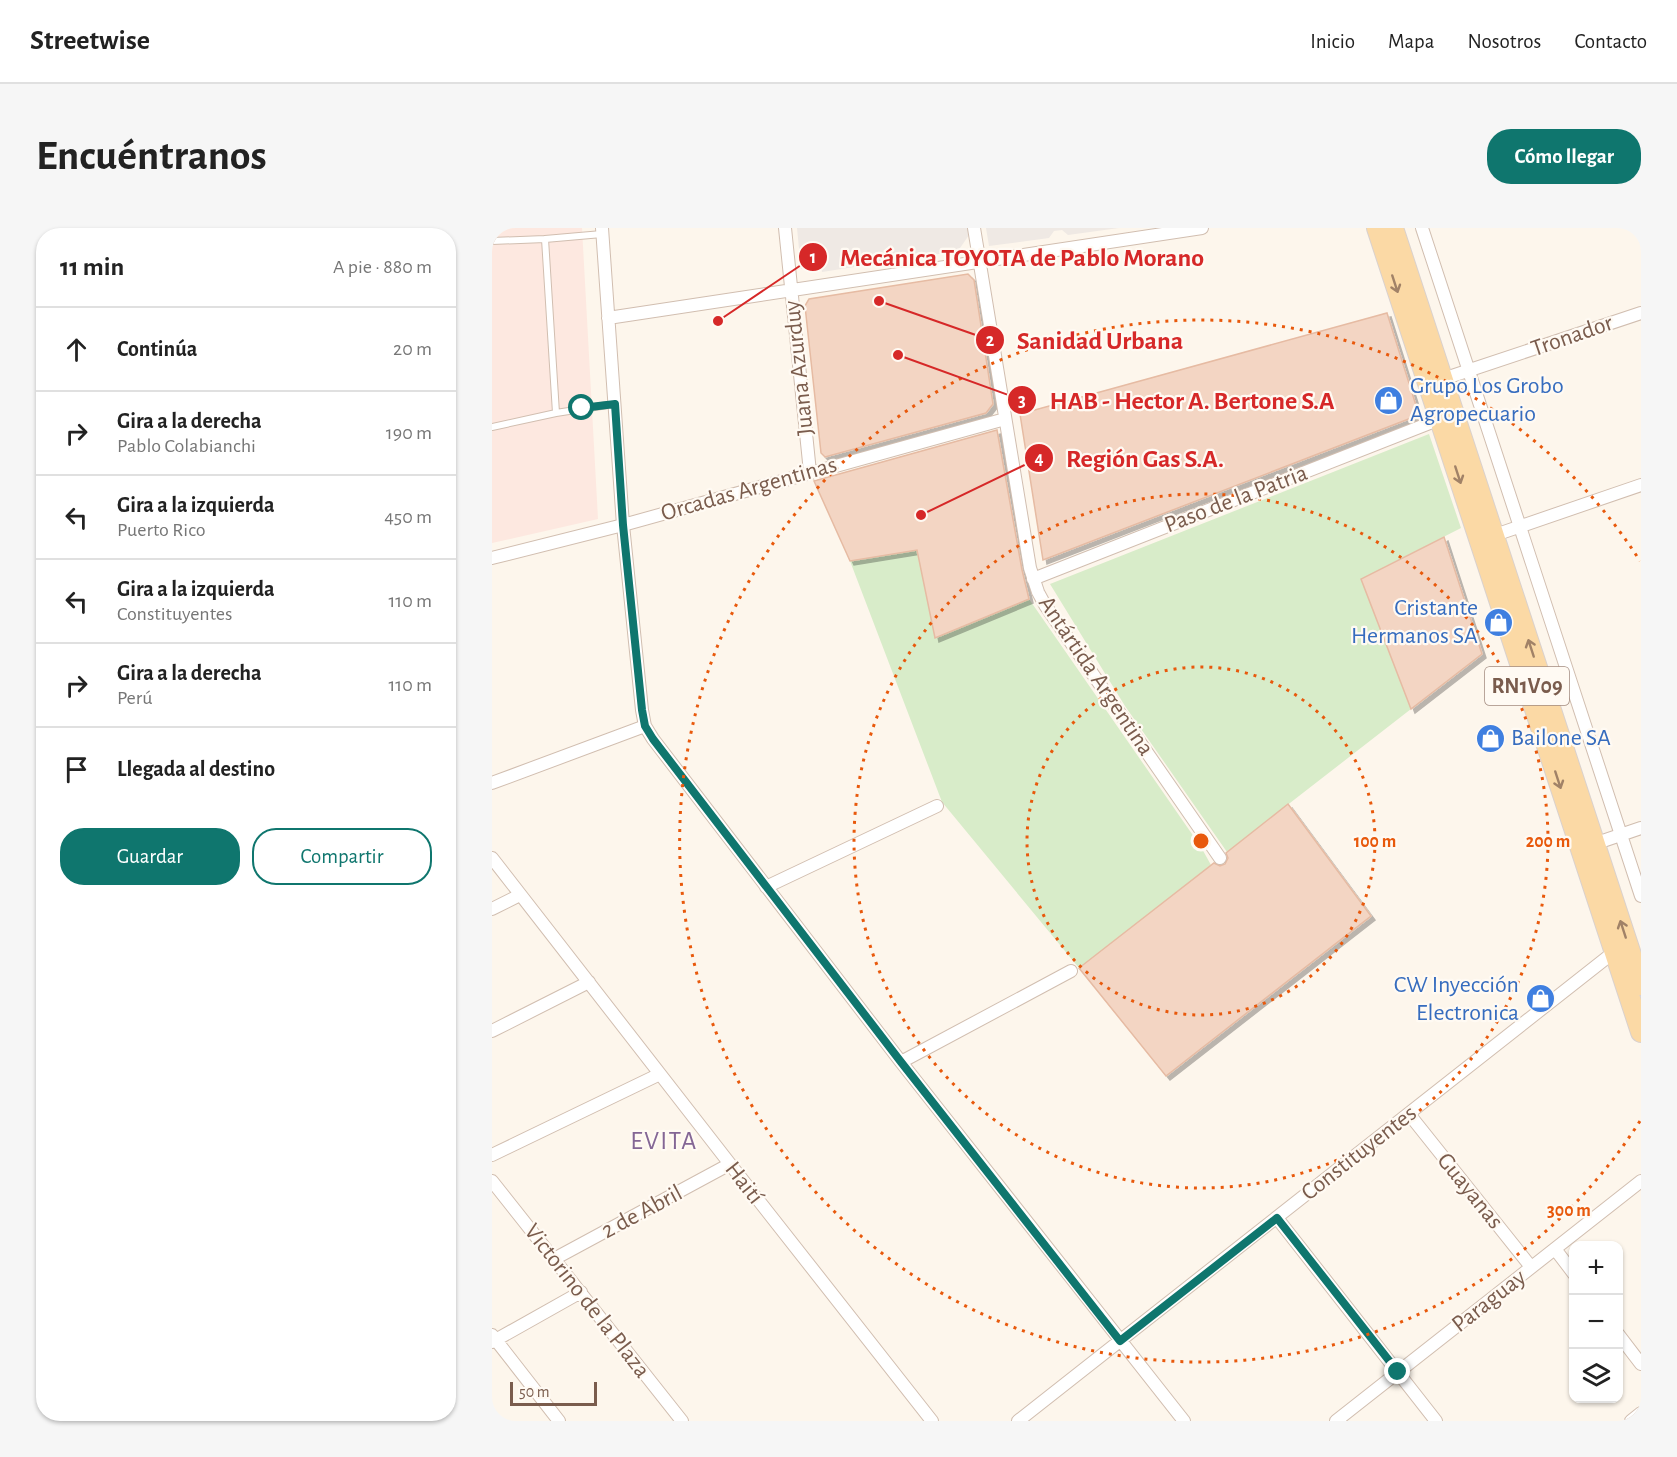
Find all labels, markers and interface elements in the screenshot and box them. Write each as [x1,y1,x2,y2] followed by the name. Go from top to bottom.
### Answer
[30,27,150,55] text: Streetwise
[1310,31,1355,52] text: Inicio
[1388,31,1435,52] text: Mapa
[1468,31,1541,52] text: Nosotros
[1574,31,1647,52] text: Contacto
[1487,129,1641,184] button: Cómo llegar
[36,135,267,177] text: Encuéntranos
[798,235,1216,279] callout: Mecánica TOYOTA de Pablo Morano
[840,245,1204,271] text: Mecánica TOYOTA de Pablo Morano
[810,249,816,267] text: 1
[60,254,124,280] text: 11 min
[333,257,432,277] text: A pie · 880 m
[1391,274,1402,293] one-way arrow
[780,299,818,437] street label: Juana Azurduy
[1528,311,1616,361] street label: Tronador
[975,318,1195,362] callout: Sanidad Urbana
[1017,328,1183,354] text: Sanidad Urbana
[986,332,995,350] text: 2
[60,333,93,366] icon: ahead
[117,338,197,360] text: Continúa
[393,339,432,359] text: 20 m
[1410,374,1564,426] place label: Grupo Los Grobo Agropecuario
[1007,378,1346,422] callout: HAB - Hector A. Bertone S.A
[1373,384,1405,416] shop icon: Grupo Los Grobo Agropecuario
[1049,388,1335,414] text: HAB - Hector A. Bertone S.A
[1018,392,1026,410] text: 3
[568,394,594,420] route start
[117,410,262,432] text: Gira a la derecha
[60,417,93,450] icon: right
[386,423,432,443] text: 190 m
[117,436,256,456] text: Pablo Colabianchi
[1024,436,1235,480] callout: Región Gas S.A.
[1066,446,1224,472] text: Región Gas S.A.
[1034,450,1044,468] text: 4
[658,452,840,526] street label: Orcadas Argentinas
[1161,461,1311,537] street label: Paso de la Patria
[1453,465,1464,484] one-way arrow
[117,494,275,516] text: Gira a la izquierda
[60,501,93,534] icon: left
[384,507,432,527] text: 450 m
[117,520,206,540] text: Puerto Rico
[117,578,275,600] text: Gira a la izquierda
[60,585,93,618] icon: left
[388,591,432,611] text: 110 m
[1034,592,1158,760] street label: Antártida Argentina
[1351,596,1478,648] place label: Cristante Hermanos SA
[117,604,232,624] text: Constituyentes
[1483,606,1515,638] shop icon: Cristante Hermanos SA
[1525,639,1536,658] one-way arrow
[117,662,262,684] text: Gira a la derecha
[1485,667,1569,705] road number: RN1V09
[60,669,93,702] icon: right
[388,675,432,695] text: 110 m
[117,688,152,708] text: Perú
[1474,722,1506,754] shop icon: Bailone SA
[1511,726,1611,750] place label: Bailone SA
[60,753,93,786] icon: arrive
[117,758,275,780] text: Llegada al destino
[1553,770,1564,789] one-way arrow
[60,828,240,885] button: Guardar
[252,828,432,885] button: Compartir
[1191,831,1211,851] centre of rings
[1354,833,1396,851] text: 100 m
[1526,833,1570,851] text: 200 m
[1616,920,1627,939] one-way arrow
[1394,973,1519,1025] place label: CW Inyección Electronica
[1524,983,1556,1015] shop icon: CW Inyección Electronica
[1297,1101,1421,1205] street label: Constituyentes
[630,1128,698,1154] district label: EVITA
[1432,1148,1508,1234] street label: Guayanas
[720,1157,768,1209] street label: Haití
[598,1181,686,1243] street label: 2 de Abril
[1547,1202,1591,1220] text: 300 m
[520,1220,654,1382] street label: Victorino de la Plaza
[1569,1241,1623,1403] map controls
[1569,1241,1623,1295] button: +
[1448,1265,1530,1337] street label: Paraguay
[1569,1295,1623,1349] button: −
[1569,1349,1623,1403] button: layers
[1384,1358,1410,1384] route end
[510,1379,597,1406] scale bar
[519,1384,550,1400] text: 50 m

